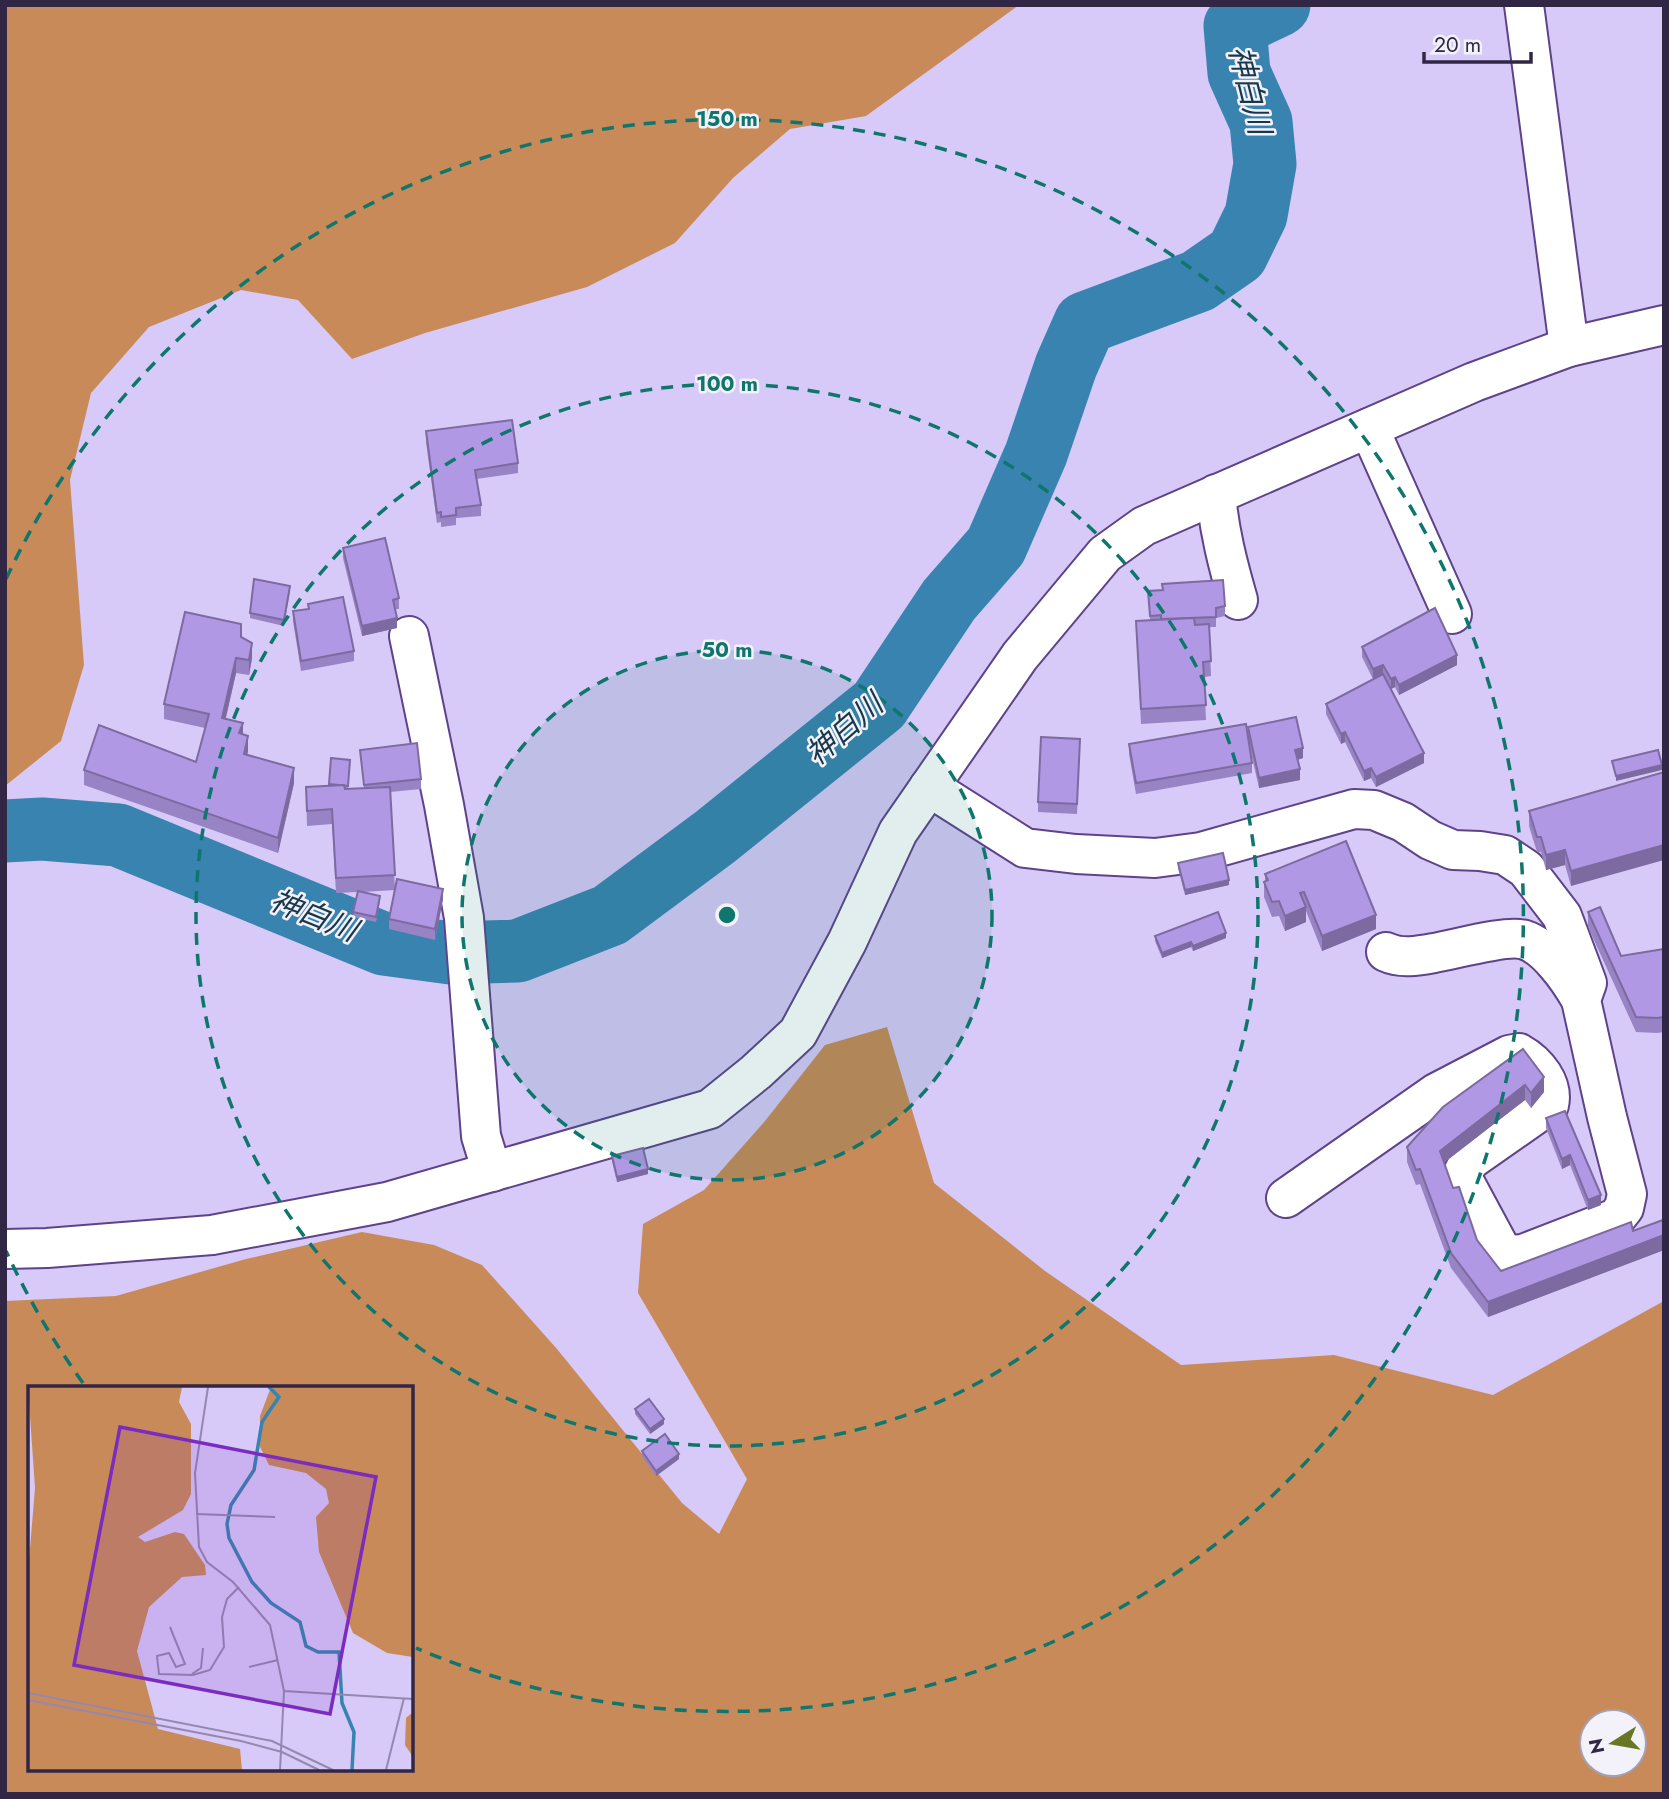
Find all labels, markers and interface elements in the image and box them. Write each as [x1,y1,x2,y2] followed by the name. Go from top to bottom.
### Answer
[1424,21,1531,65] scale bar
[1434,30,1481,60] text: 20 m
[1218,41,1282,142] water label: 神白川
[696,104,758,134] text: 150 m
[696,369,758,399] text: 100 m
[702,635,752,665] text: 50 m
[796,681,894,775] water label: 神白川
[264,878,367,953] water label: 神白川
[715,903,739,927] centre of rings
[28,1386,413,1771] inset map
[1578,1708,1648,1778] north arrow
[1582,1736,1611,1756] text: N

